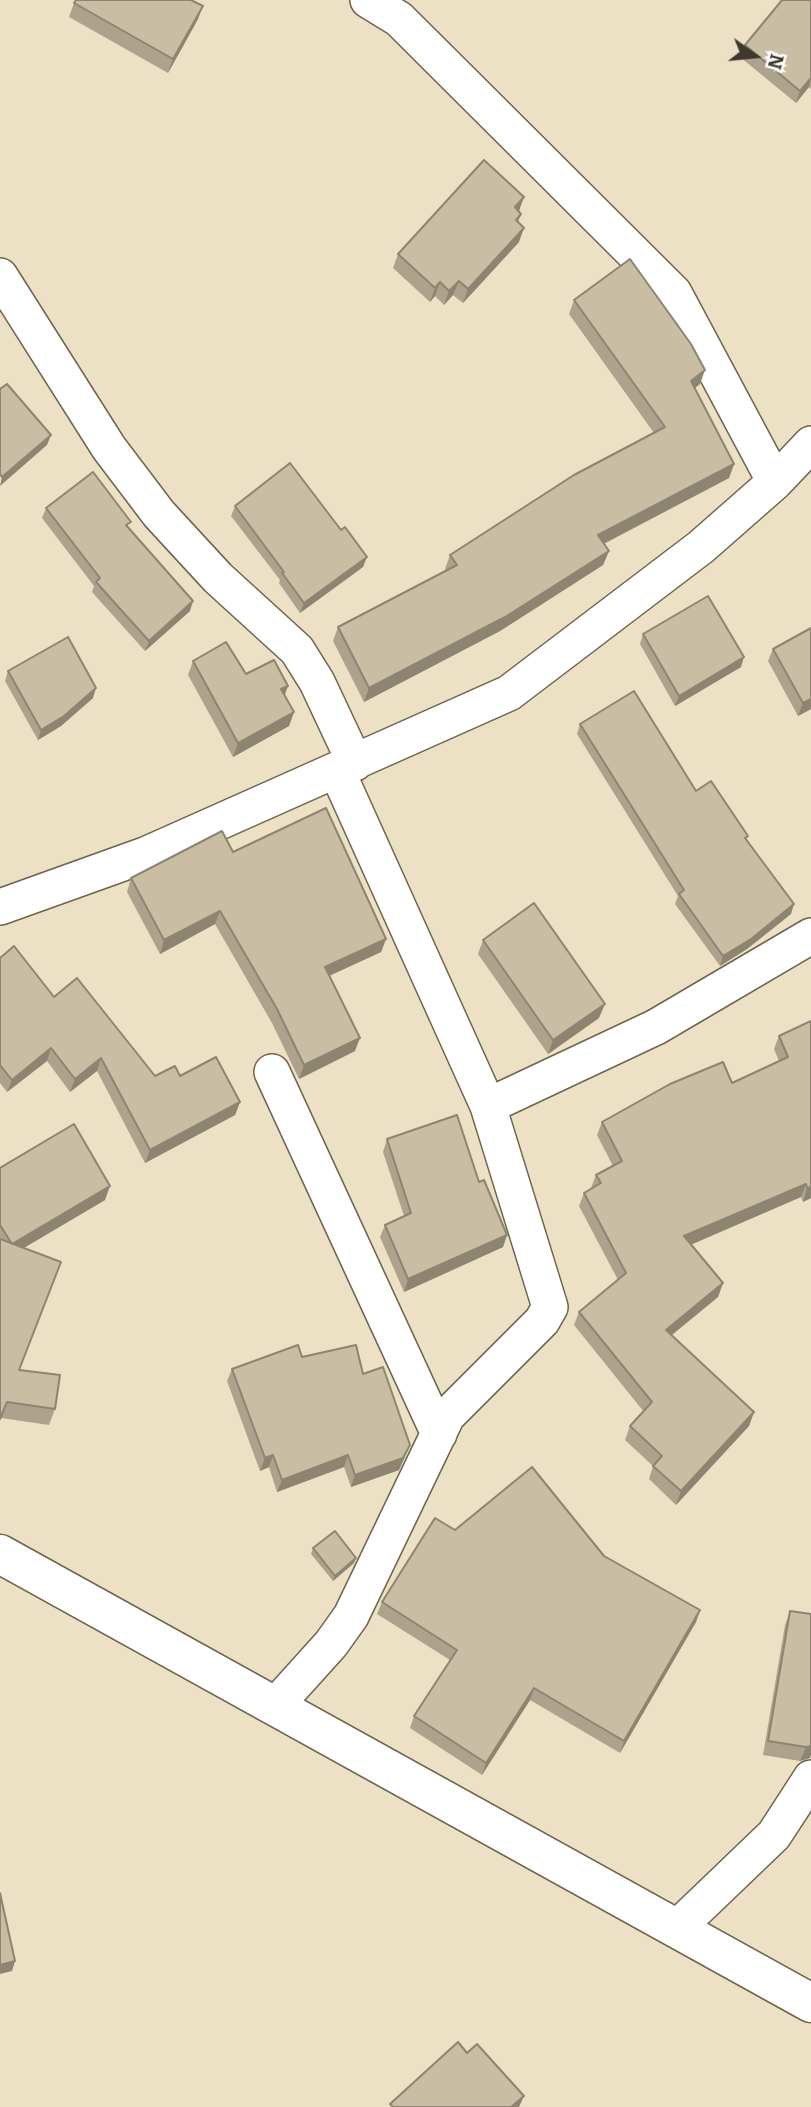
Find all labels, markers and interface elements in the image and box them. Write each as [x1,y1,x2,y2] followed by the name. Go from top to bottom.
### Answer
[720,21,790,91] north arrow
[763,51,789,72] text: N

